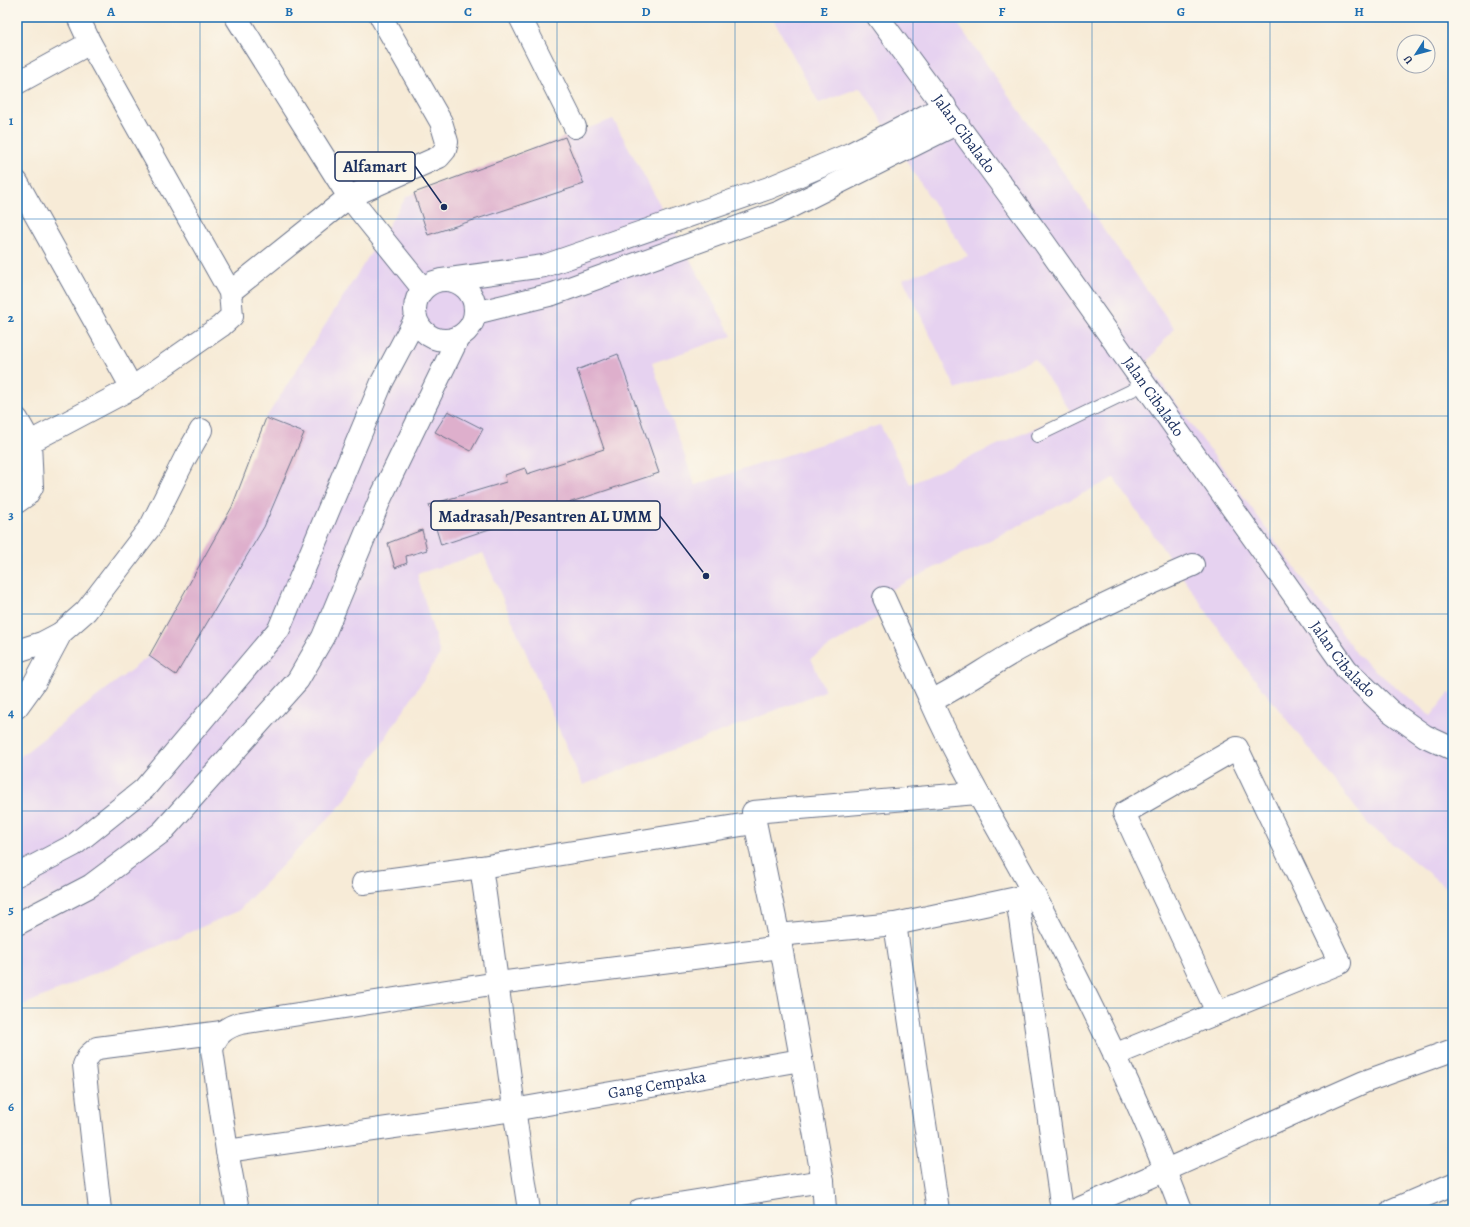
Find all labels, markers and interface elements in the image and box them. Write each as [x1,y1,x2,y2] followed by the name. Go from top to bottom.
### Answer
[106,3,116,20] text: A
[285,3,293,20] text: B
[464,3,472,20] text: C
[641,3,651,20] text: D
[820,3,828,20] text: E
[999,3,1006,20] text: F
[1177,3,1185,20] text: G
[1354,3,1364,20] text: H
[1396,34,1436,74] north arrow
[1400,52,1417,67] text: U
[927,90,1001,178] street label: Jalan Cibalado
[9,112,14,129] text: 1
[335,152,415,181] callout: Alfamart
[342,155,407,178] text: Alfamart
[8,309,15,326] text: 2
[1117,352,1189,441] street label: Jalan Cibalado
[431,501,660,530] callout: Madrasah/Pesantren AL UMM
[438,505,652,528] text: Madrasah/Pesantren AL UMM
[8,506,14,523] text: 3
[1305,617,1380,703] street label: Jalan Cibalado
[8,704,14,721] text: 4
[8,901,14,918] text: 5
[606,1066,708,1104] street label: Gang Cempaka
[8,1098,14,1115] text: 6

